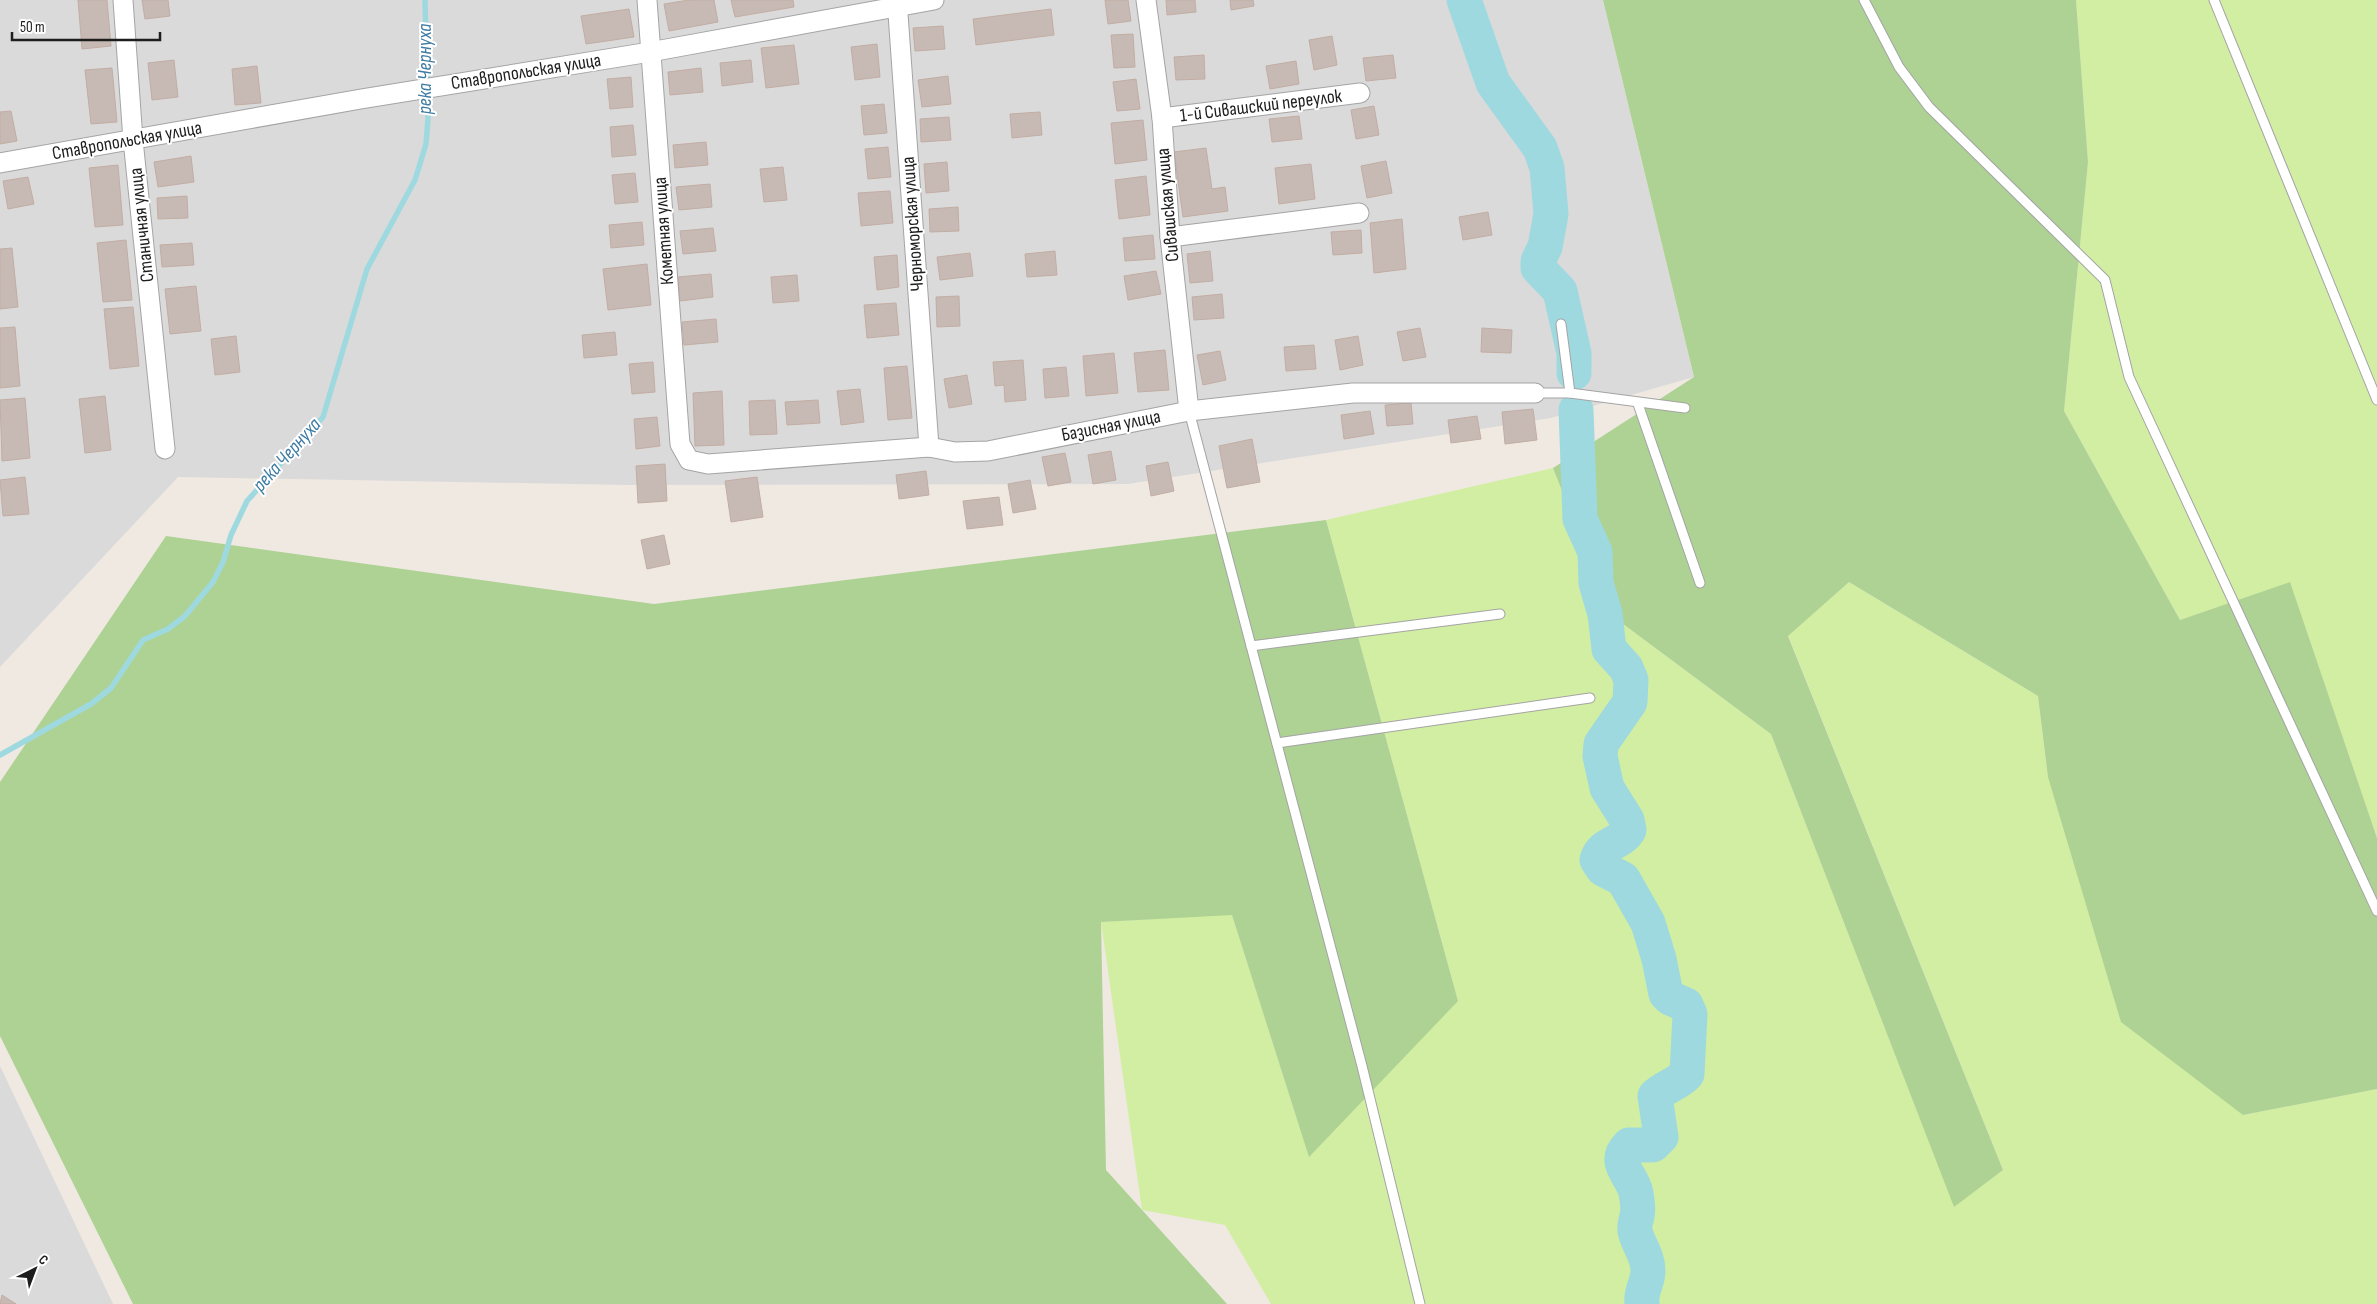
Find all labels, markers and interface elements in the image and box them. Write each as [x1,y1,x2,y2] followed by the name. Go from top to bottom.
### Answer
[12,10,160,42] scale bar
[20,18,45,37] text: 50 m
[413,24,437,115] water label: река Чернуха
[449,49,603,95] street label: Ставропольская улица
[1179,85,1344,127] street label: 1-й Сивашский переулок
[50,117,204,165] street label: Ставропольская улица
[1152,147,1184,263] street label: Сивашская улица
[897,156,929,292] street label: Черноморская улица
[125,167,159,283] street label: Станичная улица
[649,176,679,286] street label: Кометная улица
[1059,405,1163,447] street label: Базисная улица
[247,413,326,497] water label: река Чернуха
[10,1244,60,1294] north arrow
[35,1251,52,1268] text: С

